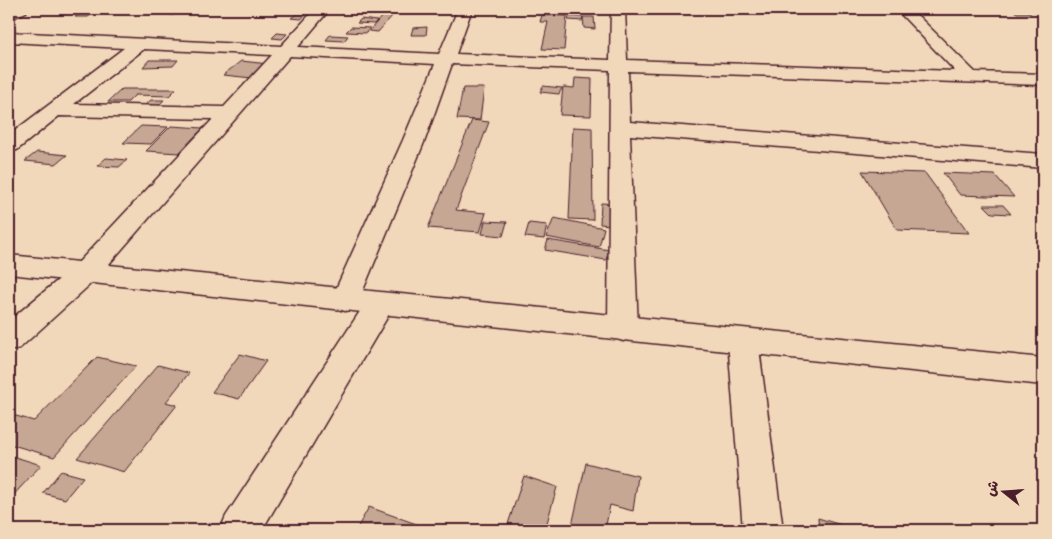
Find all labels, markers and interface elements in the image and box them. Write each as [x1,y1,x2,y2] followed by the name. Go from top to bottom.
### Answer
[980,466,1030,516] north arrow
[980,478,1005,499] text: ش

